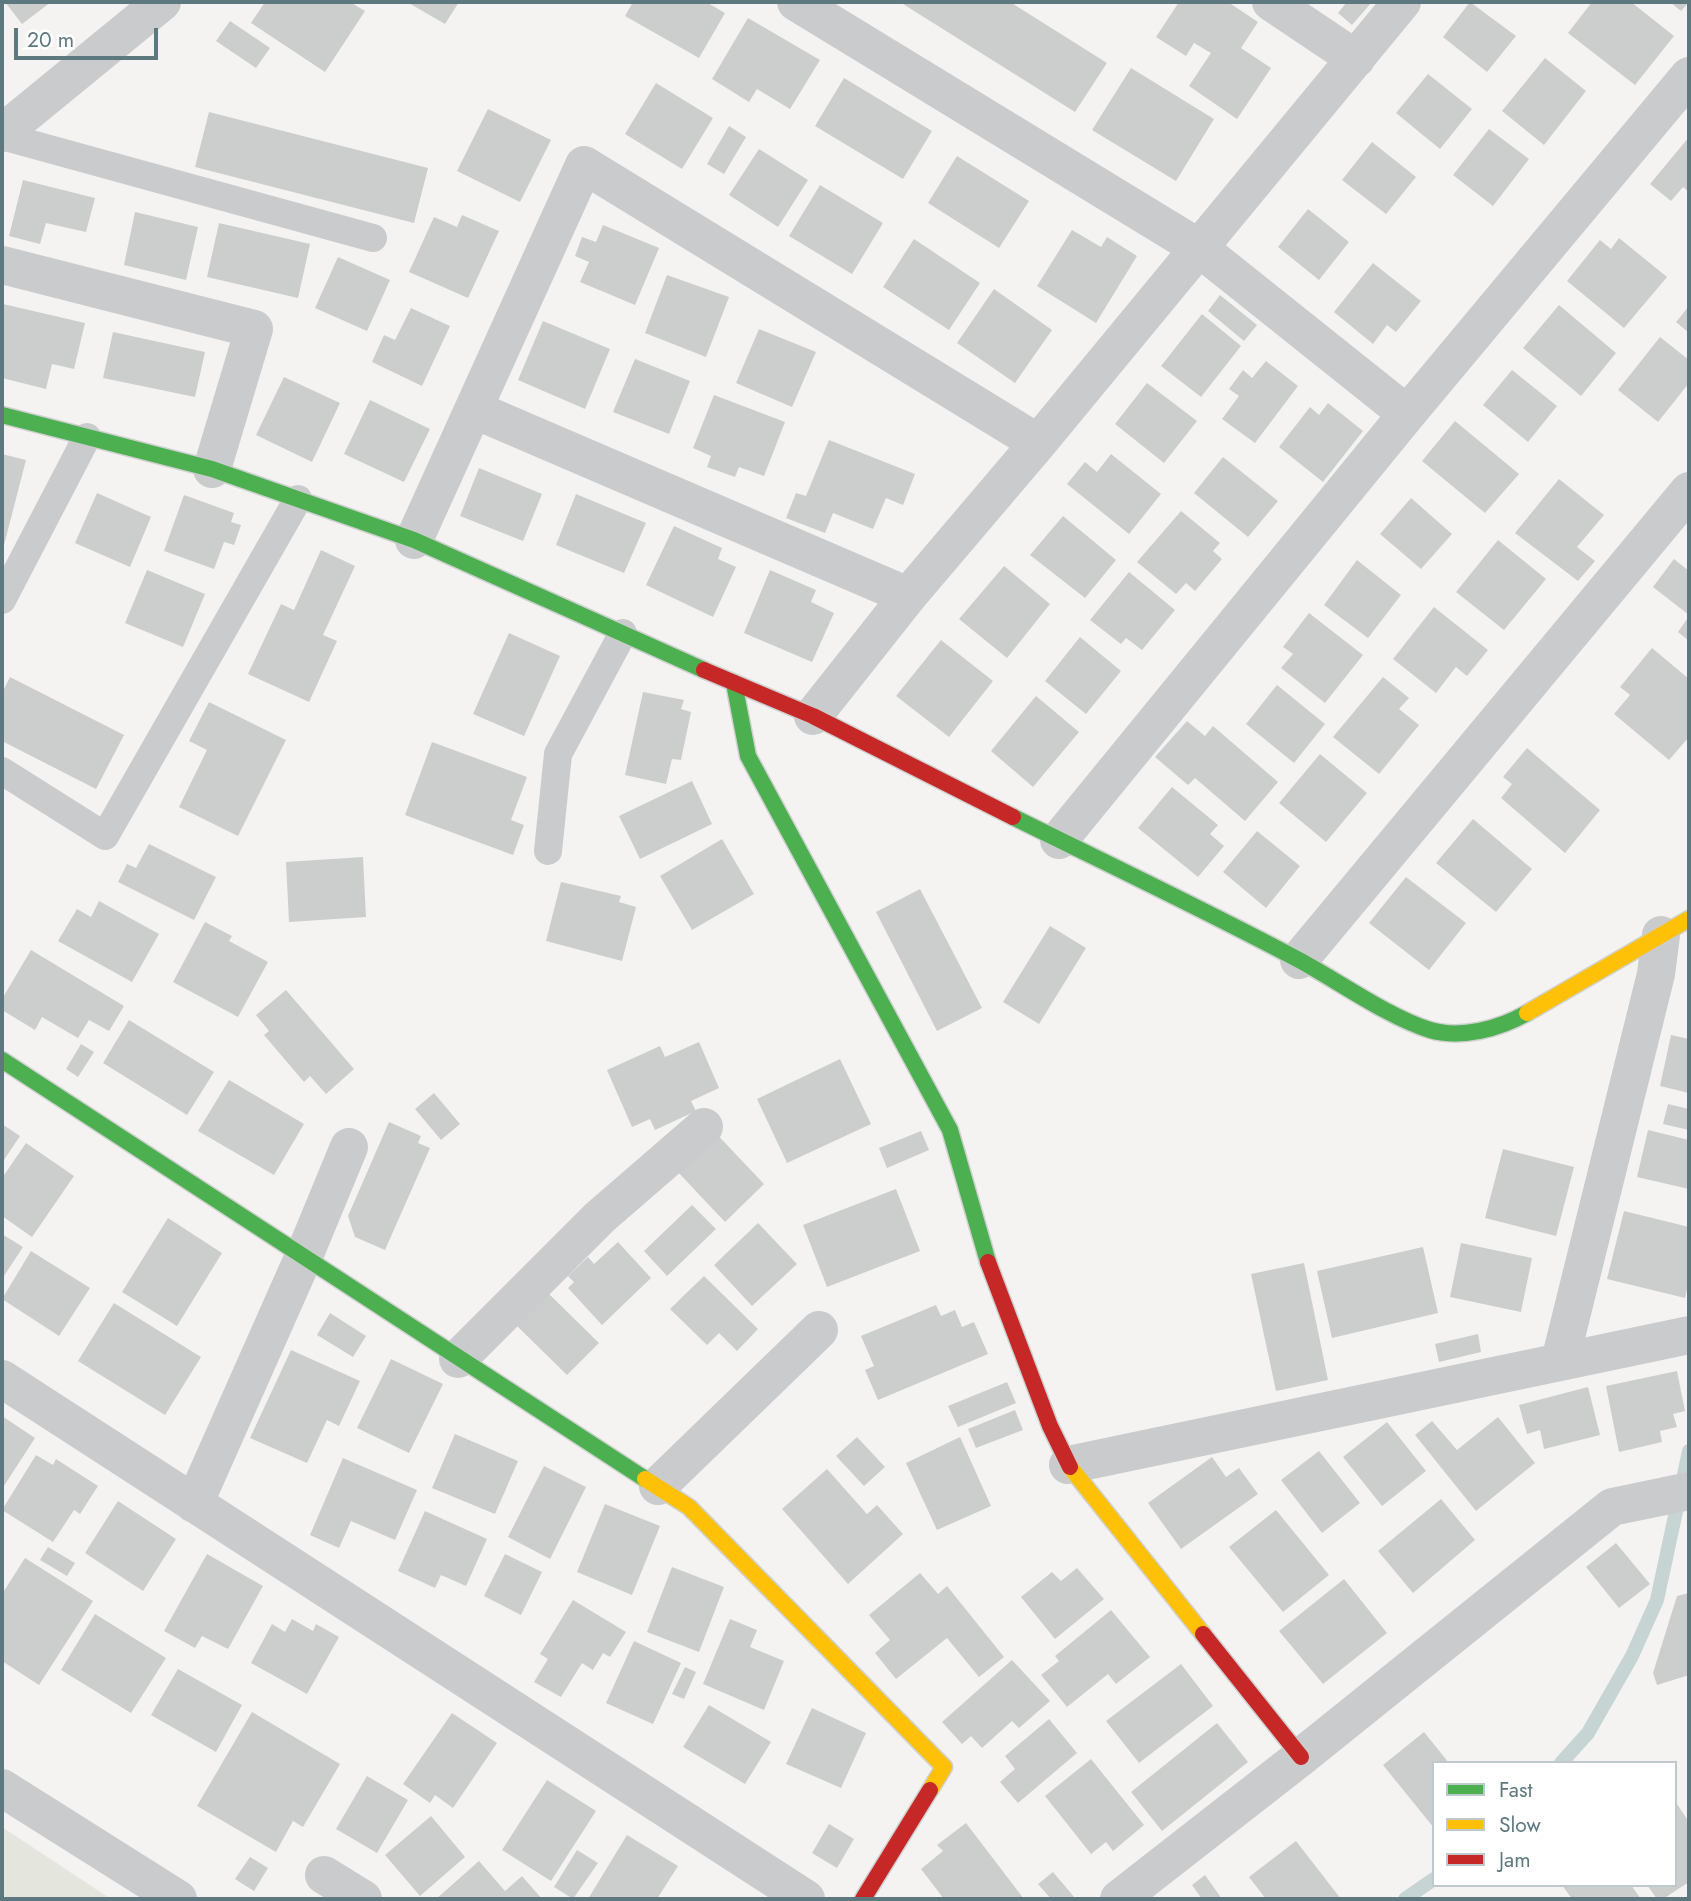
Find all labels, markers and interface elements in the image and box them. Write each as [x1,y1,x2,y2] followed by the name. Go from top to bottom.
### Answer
[18,14,161,58] scale bar
[27,25,74,55] text: 20 m
[1432,1761,1677,1887] legend
[1499,1775,1532,1805] text: Fast
[1499,1810,1541,1840] text: Slow
[1499,1845,1531,1875] text: Jam

